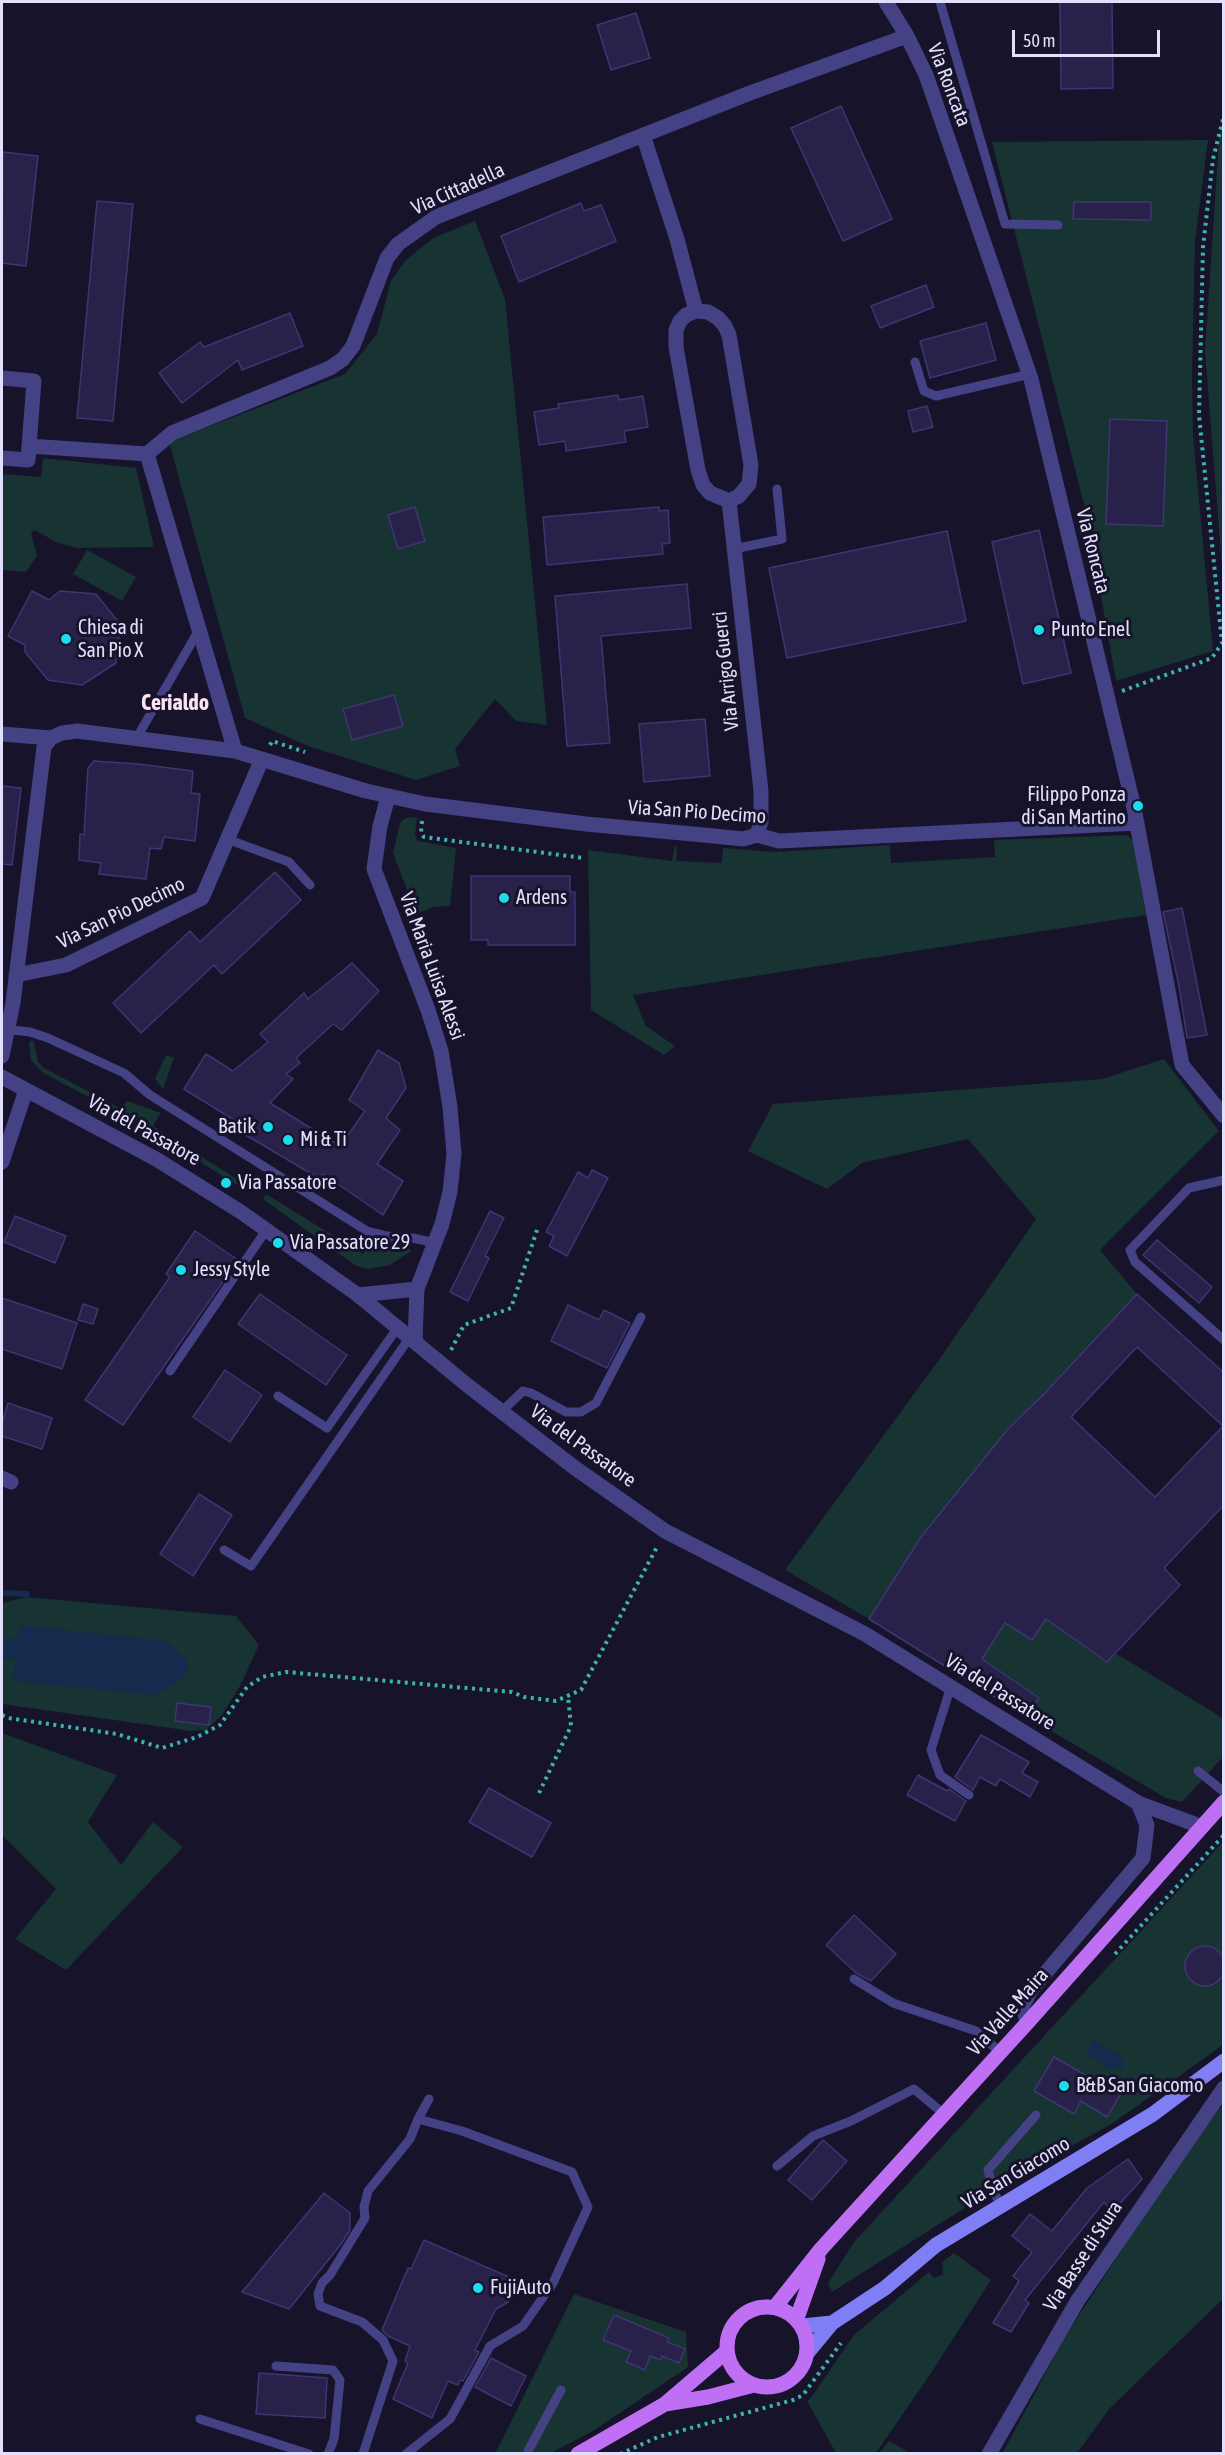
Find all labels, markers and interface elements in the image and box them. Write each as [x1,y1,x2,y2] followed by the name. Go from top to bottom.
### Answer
[1015,18,1164,56] scale bar
[1023,30,1055,51] text: 50 m
[922,40,976,130] street label: Via Roncata
[408,158,508,220] street label: Via Cittadella
[1071,506,1115,596] street label: Via Roncata
[708,610,744,732] street label: Via Arrigo Guerci
[78,616,144,663] place label: Chiesa di San Pio X
[1051,618,1130,642] place label: Punto Enel
[1032,623,1046,637] marker: Punto Enel
[59,632,73,646] marker: Chiesa di San Pio X
[141,690,209,716] district label: Cerialdo
[1021,783,1126,830] place label: Filippo Ponza di San Martino
[627,795,767,829] street label: Via San Pio Decimo
[1131,799,1145,813] marker: Filippo Ponza di San Martino
[53,872,189,954] street label: Via San Pio Decimo
[516,886,567,910] place label: Ardens
[394,889,470,1043] street label: Via Maria Luisa Alessi
[497,891,511,905] marker: Ardens
[83,1089,205,1171] street label: Via del Passatore
[218,1115,256,1139] place label: Batik
[261,1120,275,1134] marker: Batik
[300,1128,347,1152] place label: Mi & Ti
[281,1133,295,1147] marker: Mi & Ti
[238,1171,336,1195] place label: Via Passatore
[219,1176,233,1190] marker: Via Passatore
[290,1231,410,1255] place label: Via Passatore 29
[271,1236,285,1250] marker: Via Passatore 29
[193,1258,270,1282] place label: Jessy Style
[174,1263,188,1277] marker: Jessy Style
[525,1400,641,1492] street label: Via del Passatore
[941,1649,1059,1735] street label: Via del Passatore
[963,1963,1053,2061] street label: Via Valle Maira
[1076,2074,1203,2098] place label: B&B San Giacomo
[1057,2079,1071,2093] marker: B&B San Giacomo
[958,2131,1074,2215] street label: Via San Giacomo
[1038,2196,1128,2316] street label: Via Basse di Stura
[490,2276,551,2300] place label: FujiAuto
[471,2281,485,2295] marker: FujiAuto

